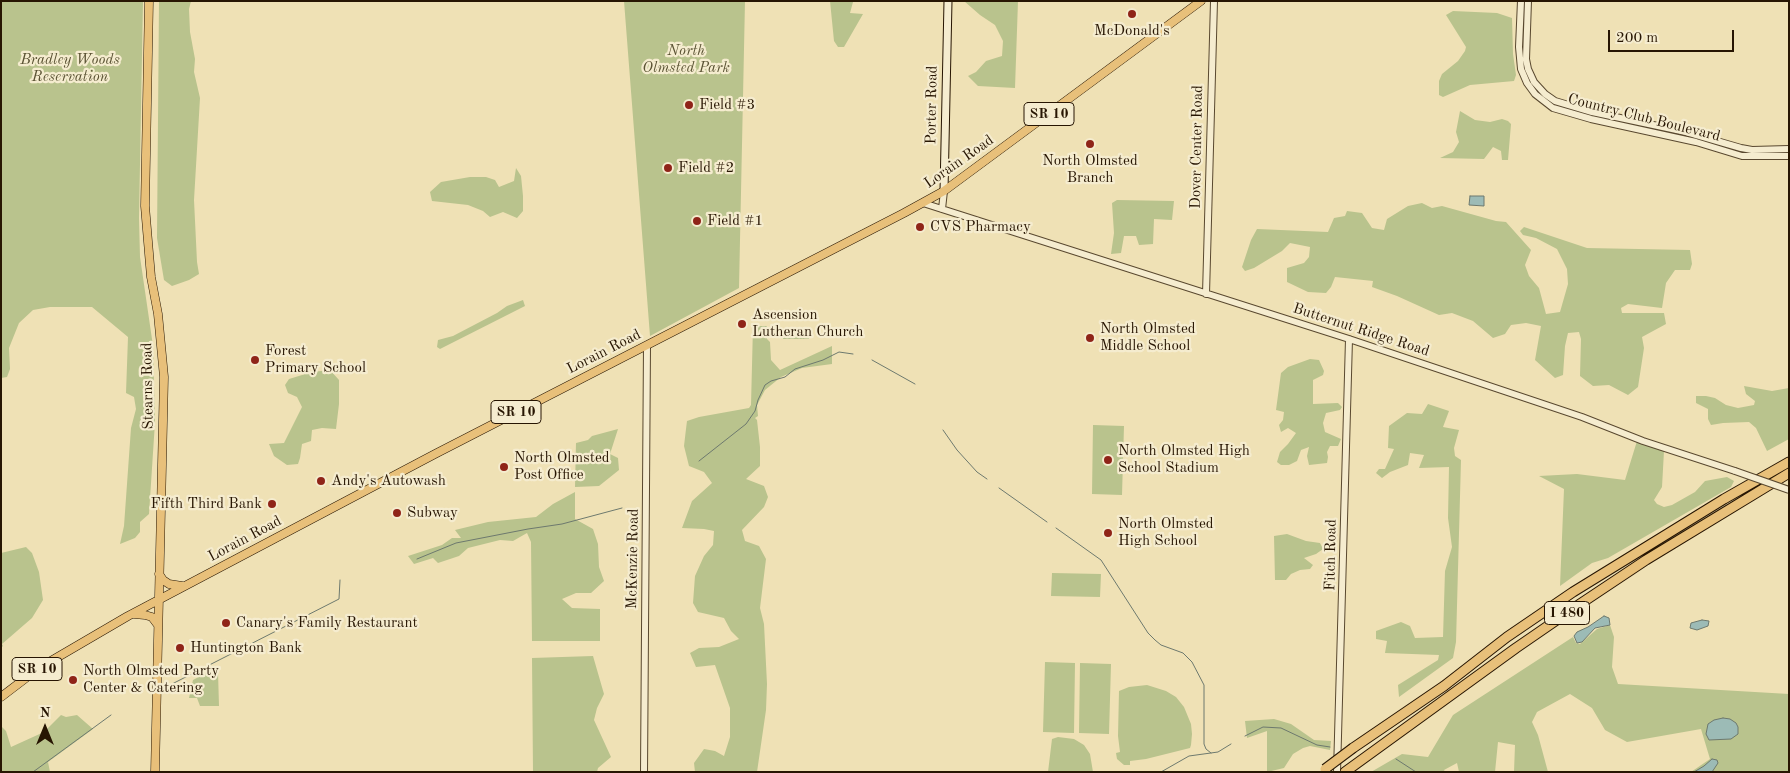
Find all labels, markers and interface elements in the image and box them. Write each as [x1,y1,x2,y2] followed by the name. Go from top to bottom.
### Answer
[1126,8,1138,20] marker: McDonald's
[1610,20,1736,52] scale bar
[1094,22,1170,40] place label: McDonald's
[1616,31,1658,46] text: 200 m
[642,42,730,77] park label: North Olmsted Park
[20,51,120,86] park label: Bradley Woods Reservation
[922,65,942,145] street label: Porter Road
[1187,85,1207,209] street label: Dover Center Road
[1566,90,1722,146] street label: Country Club Boulevard
[699,96,755,114] place label: Field #3
[683,99,695,111] marker: Field #3
[1024,102,1074,126] road number: SR 10
[921,131,997,193] street label: Lorain Road
[1084,138,1096,150] marker: North Olmsted Branch
[1042,152,1138,187] place label: North Olmsted Branch
[678,159,734,177] place label: Field #2
[662,162,674,174] marker: Field #2
[707,212,763,230] place label: Field #1
[691,215,703,227] marker: Field #1
[930,218,1031,236] place label: CVS Pharmacy
[914,221,926,233] marker: CVS Pharmacy
[1290,299,1432,361] street label: Butternut Ridge Road
[752,306,863,341] place label: Ascension Lutheran Church
[736,318,748,330] marker: Ascension Lutheran Church
[1100,320,1196,355] place label: North Olmsted Middle School
[564,326,644,378] street label: Lorain Road
[1084,332,1096,344] marker: North Olmsted Middle School
[138,342,158,430] street label: Stearns Road
[265,342,366,377] place label: Forest Primary School
[249,354,261,366] marker: Forest Primary School
[491,401,541,424] road number: SR 10
[1118,442,1250,477] place label: North Olmsted High School Stadium
[514,449,610,484] place label: North Olmsted Post Office
[1102,454,1114,466] marker: North Olmsted High School Stadium
[498,461,510,473] marker: North Olmsted Post Office
[331,472,446,490] place label: Andy's Autowash
[315,475,327,487] marker: Andy's Autowash
[150,495,262,513] place label: Fifth Third Bank
[266,498,278,510] marker: Fifth Third Bank
[407,504,458,522] place label: Subway
[391,507,403,519] marker: Subway
[623,509,643,609] street label: McKenzie Road
[205,512,285,566] street label: Lorain Road
[1118,515,1214,550] place label: North Olmsted High School
[1321,519,1341,591] street label: Fitch Road
[1102,527,1114,539] marker: North Olmsted High School
[1544,602,1590,624] road number: I 480
[236,614,418,632] place label: Canary's Family Restaurant
[220,617,232,629] marker: Canary's Family Restaurant
[190,639,302,657] place label: Huntington Bank
[174,642,186,654] marker: Huntington Bank
[12,658,62,681] road number: SR 10
[83,662,219,697] place label: North Olmsted Party Center & Catering
[67,674,79,686] marker: North Olmsted Party Center & Catering
[20,703,70,753] north arrow
[40,706,50,720] text: N

